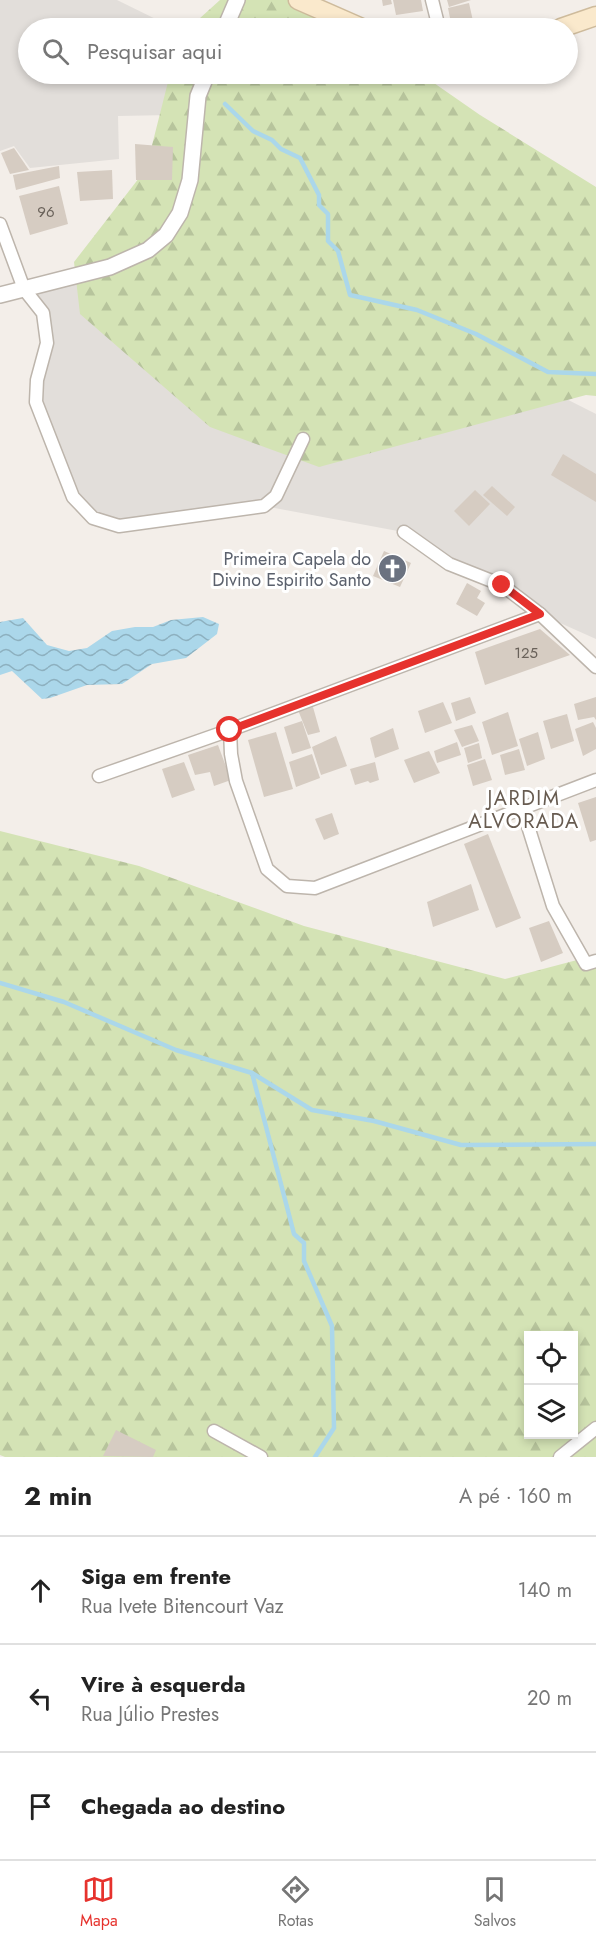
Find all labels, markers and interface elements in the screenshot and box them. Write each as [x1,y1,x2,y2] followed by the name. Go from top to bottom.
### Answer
[18,18,578,84] search box
[39,35,72,68] icon: search
[87,35,222,67] text: Pesquisar aqui
[37,201,55,223] house number: 96
[212,546,371,593] place label: Primeira Capela do Divino Espirito Santo
[376,553,408,585] church icon: Primeira Capela do Divino Espirito Santo
[488,571,514,597] route end
[514,642,538,664] house number: 125
[216,716,242,742] route start
[468,784,580,836] district label: JARDIM ALVORADA
[524,1331,578,1439] map controls
[524,1331,578,1385] button: locate
[524,1385,578,1439] button: layers
[24,1477,92,1515] text: 2 min
[459,1482,572,1511] text: A pé · 160 m
[81,1560,231,1592] text: Siga em frente
[24,1574,57,1607] icon: ahead
[518,1576,572,1605] text: 140 m
[81,1592,284,1621] text: Rua Ivete Bitencourt Vaz
[81,1668,246,1700] text: Vire à esquerda
[24,1682,57,1715] icon: left
[527,1684,572,1713] text: 20 m
[81,1700,219,1729] text: Rua Júlio Prestes
[24,1790,57,1823] icon: arrive
[81,1790,285,1822] text: Chegada ao destino
[80,1873,118,1932] tab: Mapa
[278,1873,314,1932] tab: Rotas
[474,1873,516,1932] tab: Salvos

